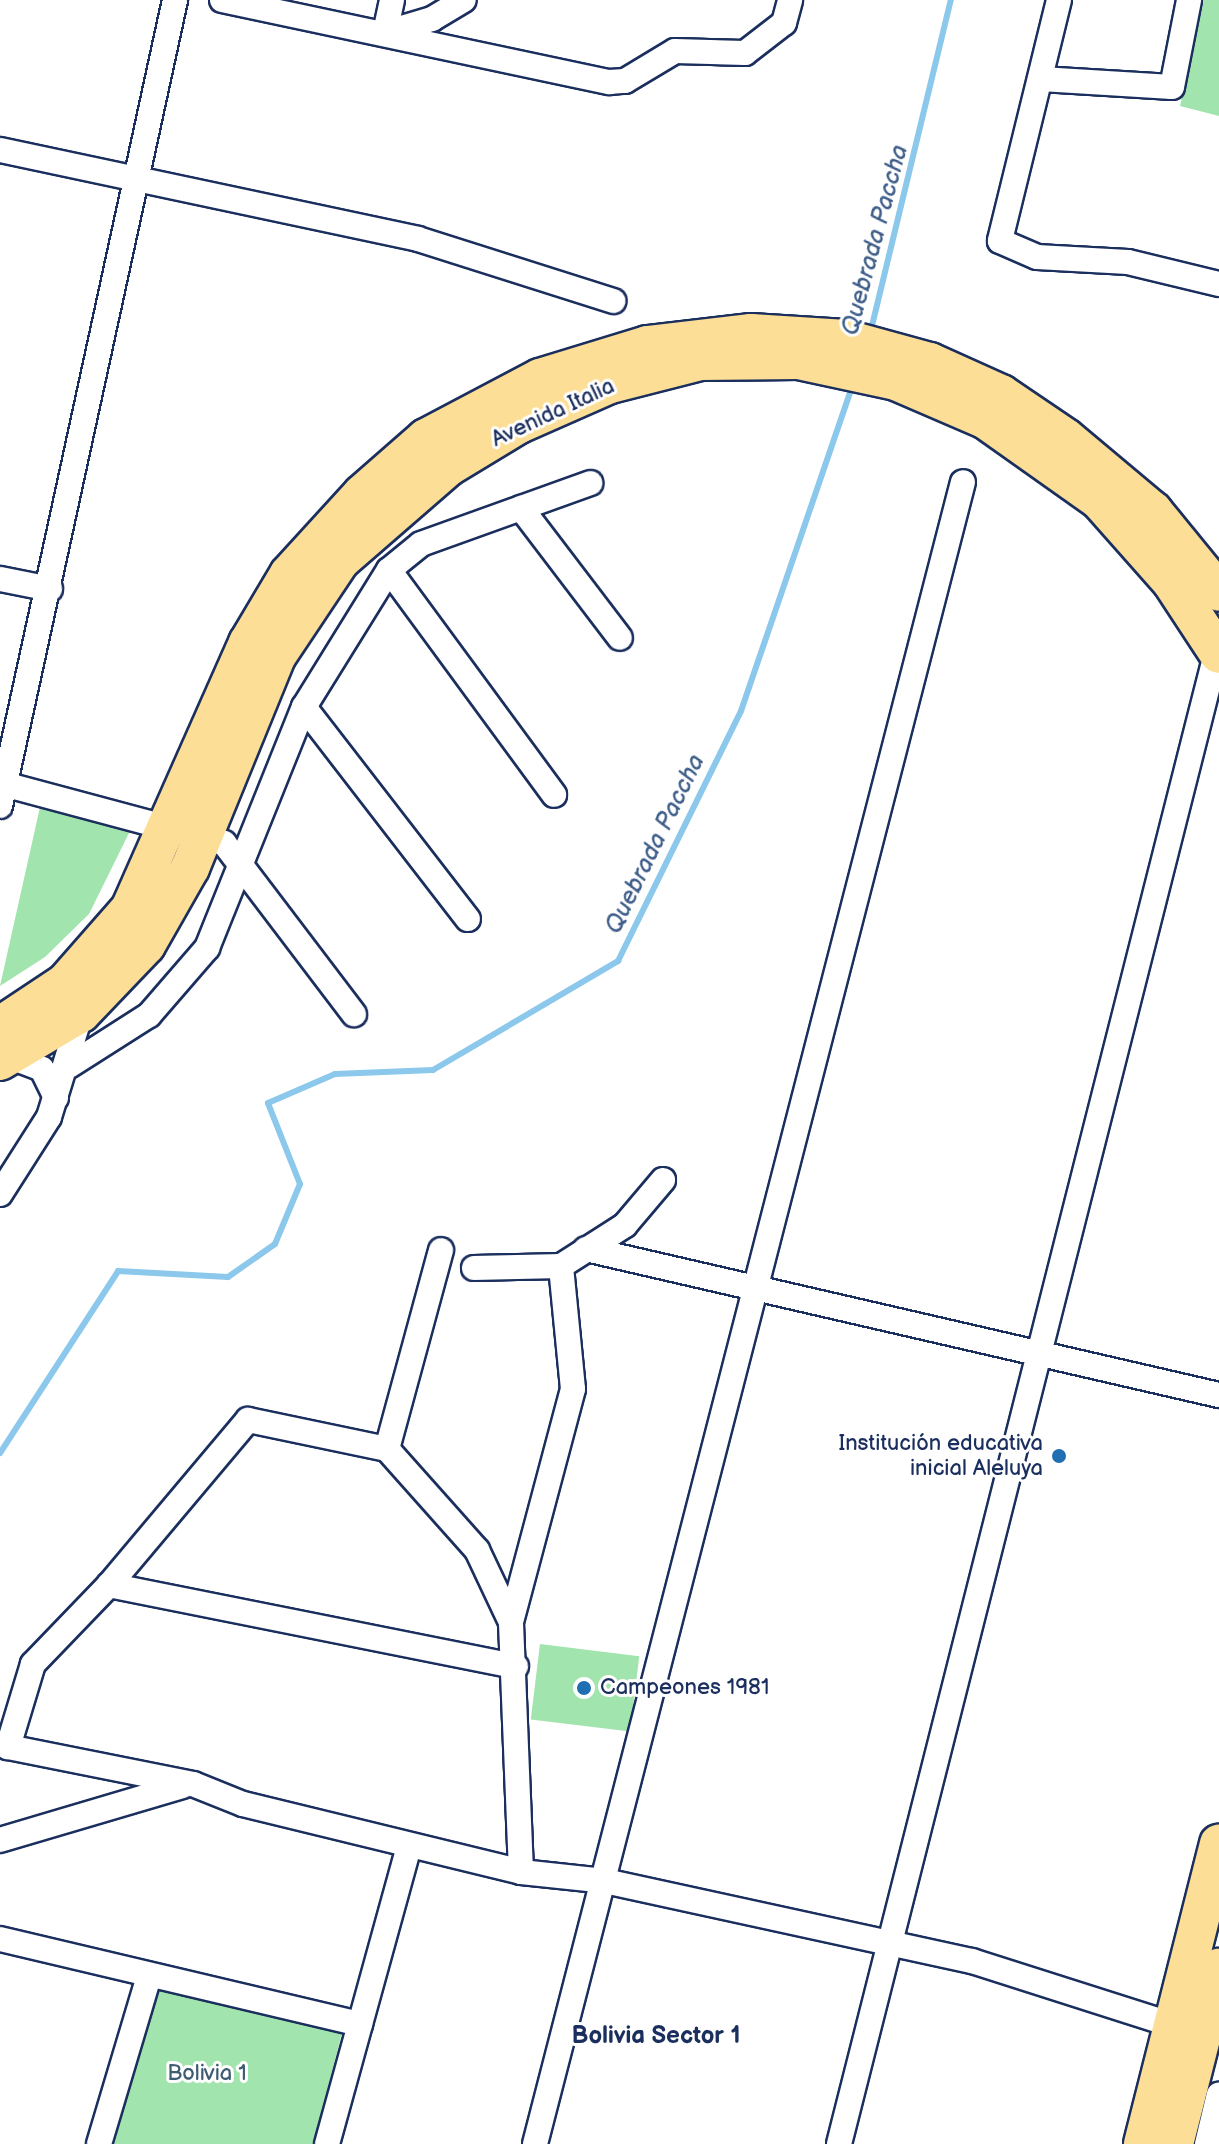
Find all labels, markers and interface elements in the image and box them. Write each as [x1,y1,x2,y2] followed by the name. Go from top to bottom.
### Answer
[836,142,914,338] water label: Quebrada Paccha
[487,373,619,453] street label: Avenida Italia
[599,750,711,938] water label: Quebrada Paccha
[838,1430,1043,1482] place label: Institución educativa inicial Aleluya
[1050,1447,1068,1465] marker: Institución educativa inicial Aleluya
[600,1675,769,1701] place label: Campeones 1981
[575,1679,593,1697] marker: Campeones 1981
[571,2022,741,2050] district label: Bolivia Sector 1
[167,2061,247,2087] park label: Bolivia 1

